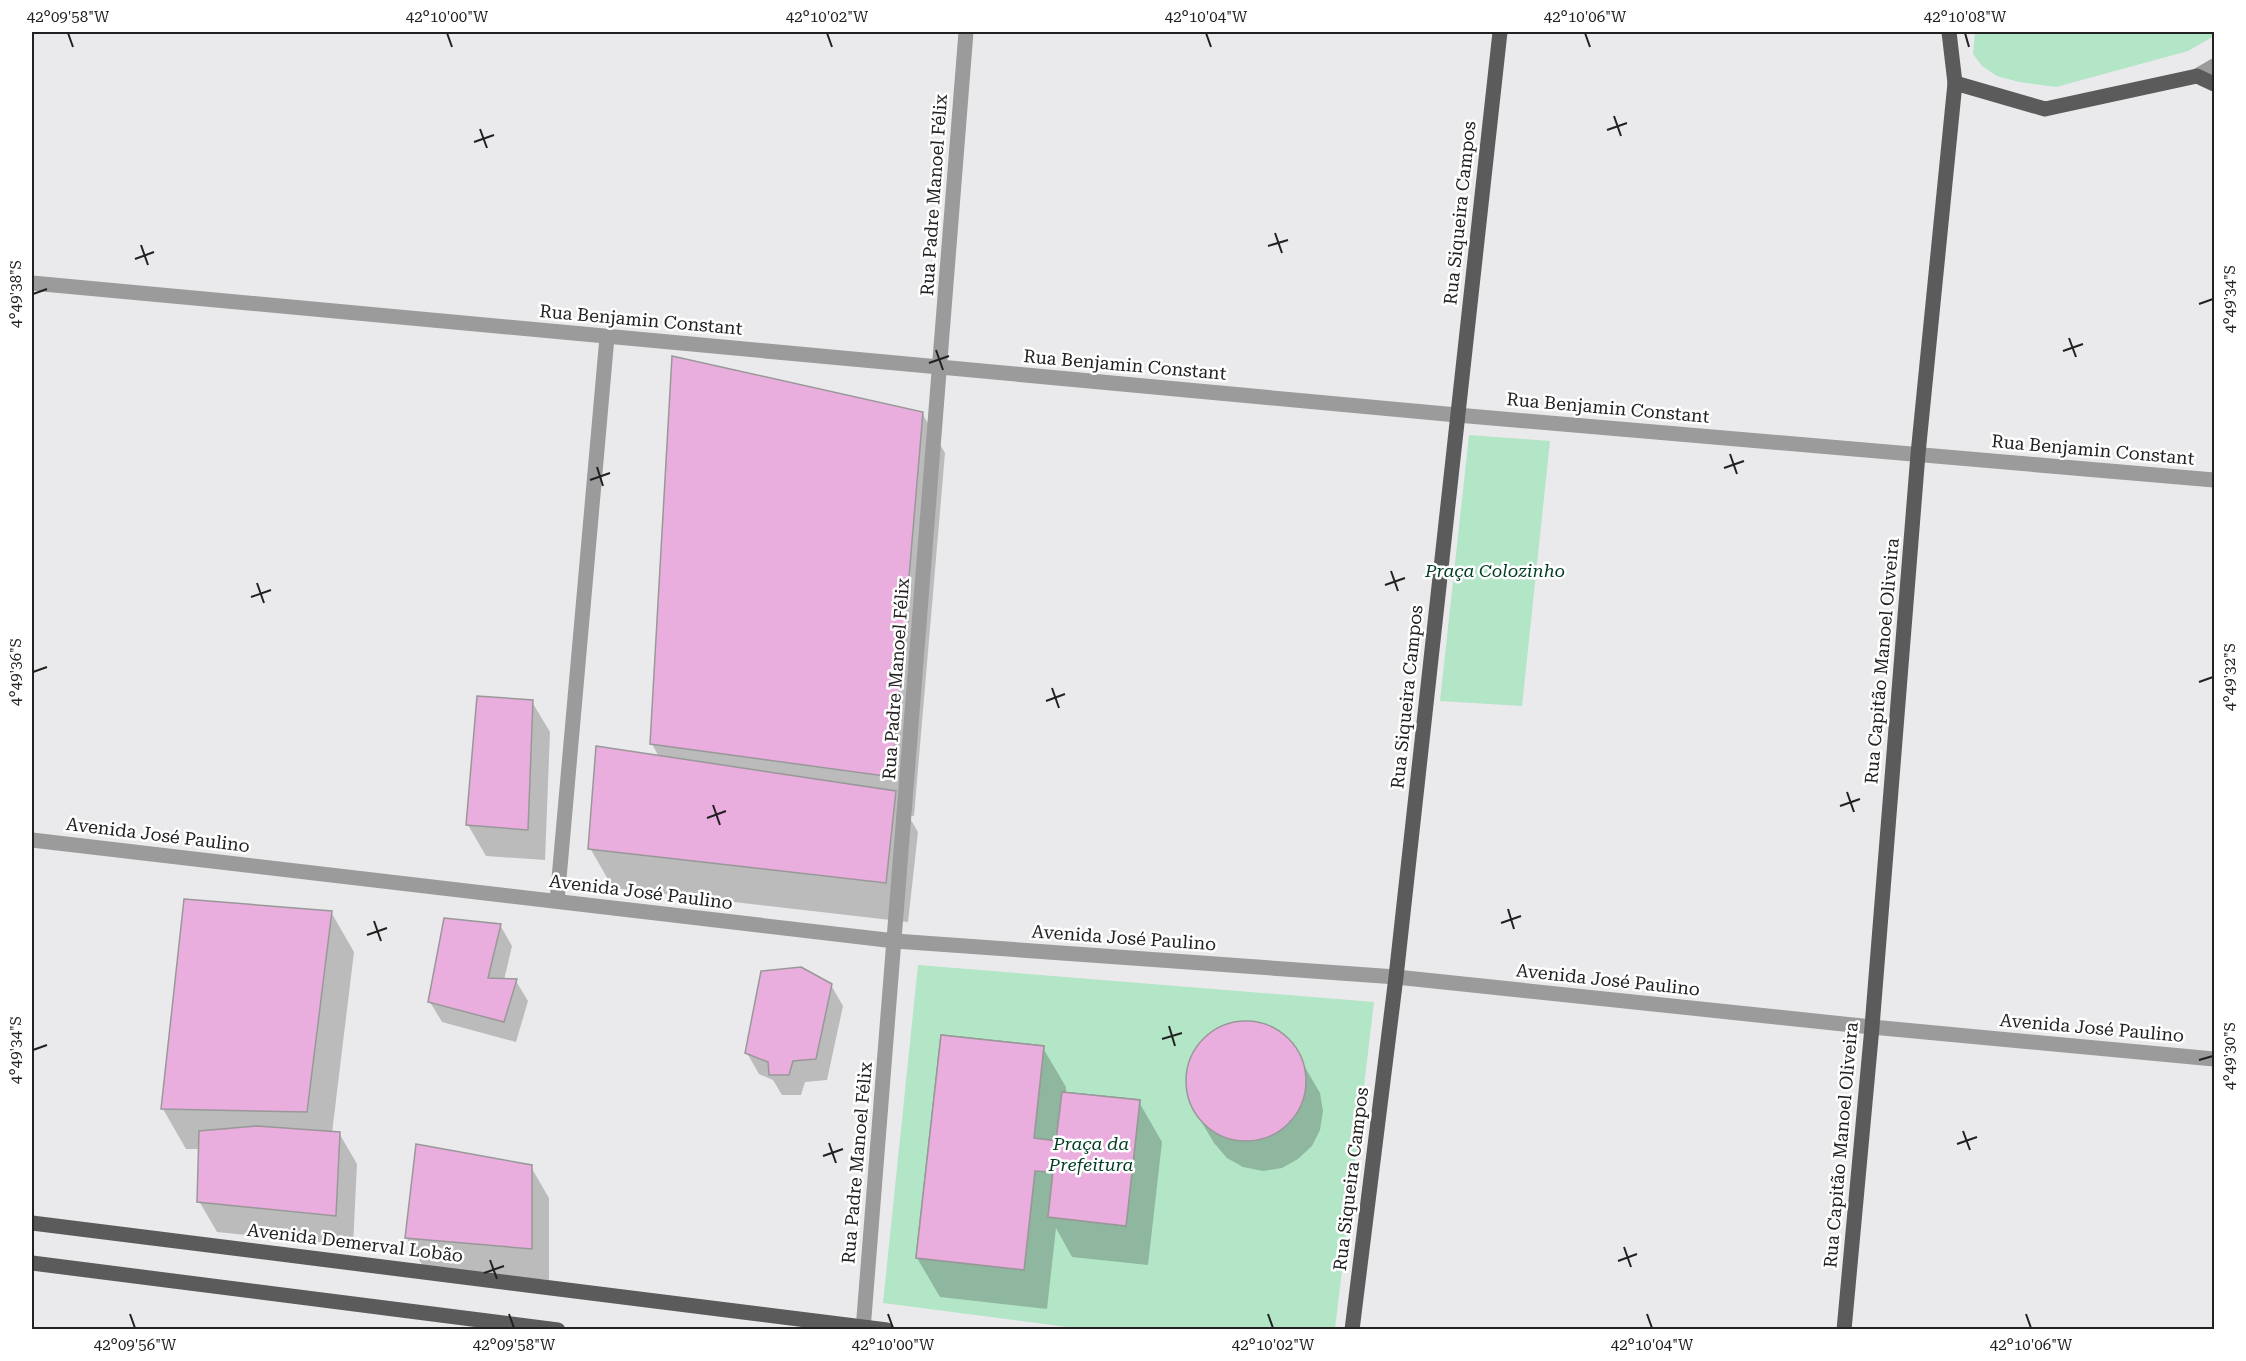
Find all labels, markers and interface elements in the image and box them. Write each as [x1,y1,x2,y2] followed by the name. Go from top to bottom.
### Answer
[27,8,110,26] text: 42°09'58"W
[406,8,489,26] text: 42°10'00"W
[786,8,869,26] text: 42°10'02"W
[1165,8,1248,26] text: 42°10'04"W
[1544,8,1627,26] text: 42°10'06"W
[1924,8,2007,26] text: 42°10'08"W
[916,93,951,297] street label: Rua Padre Manoel Félix
[1439,120,1480,306] street label: Rua Siqueira Campos
[7,260,25,328] text: 4°49'38"S
[2221,265,2239,333] text: 4°49'34"S
[539,300,744,339] street label: Rua Benjamin Constant
[1023,345,1228,384] street label: Rua Benjamin Constant
[1506,388,1711,427] street label: Rua Benjamin Constant
[1991,430,2196,469] street label: Rua Benjamin Constant
[1860,537,1903,785] street label: Rua Capitão Manoel Oliveira
[1424,560,1565,581] park label: Praça Colozinho
[878,577,913,781] street label: Rua Padre Manoel Félix
[1386,604,1427,790] street label: Rua Siqueira Campos
[7,638,25,706] text: 4°49'36"S
[2221,643,2239,711] text: 4°49'32"S
[65,813,251,856] street label: Avenida José Paulino
[548,870,734,913] street label: Avenida José Paulino
[1031,921,1217,954] street label: Avenida José Paulino
[1515,959,1701,1000] street label: Avenida José Paulino
[1999,1009,2185,1046] street label: Avenida José Paulino
[7,1016,25,1084] text: 4°49'34"S
[1819,1021,1862,1269] street label: Rua Capitão Manoel Oliveira
[2221,1022,2239,1090] text: 4°49'30"S
[837,1061,876,1265] street label: Rua Padre Manoel Félix
[1329,1086,1372,1272] street label: Rua Siqueira Campos
[1048,1133,1134,1175] park label: Praça da Prefeitura
[246,1219,464,1266] street label: Avenida Demerval Lobão
[94,1336,177,1354] text: 42°09'56"W
[473,1336,556,1354] text: 42°09'58"W
[852,1336,935,1354] text: 42°10'00"W
[1232,1336,1315,1354] text: 42°10'02"W
[1611,1336,1694,1354] text: 42°10'04"W
[1990,1336,2073,1354] text: 42°10'06"W

